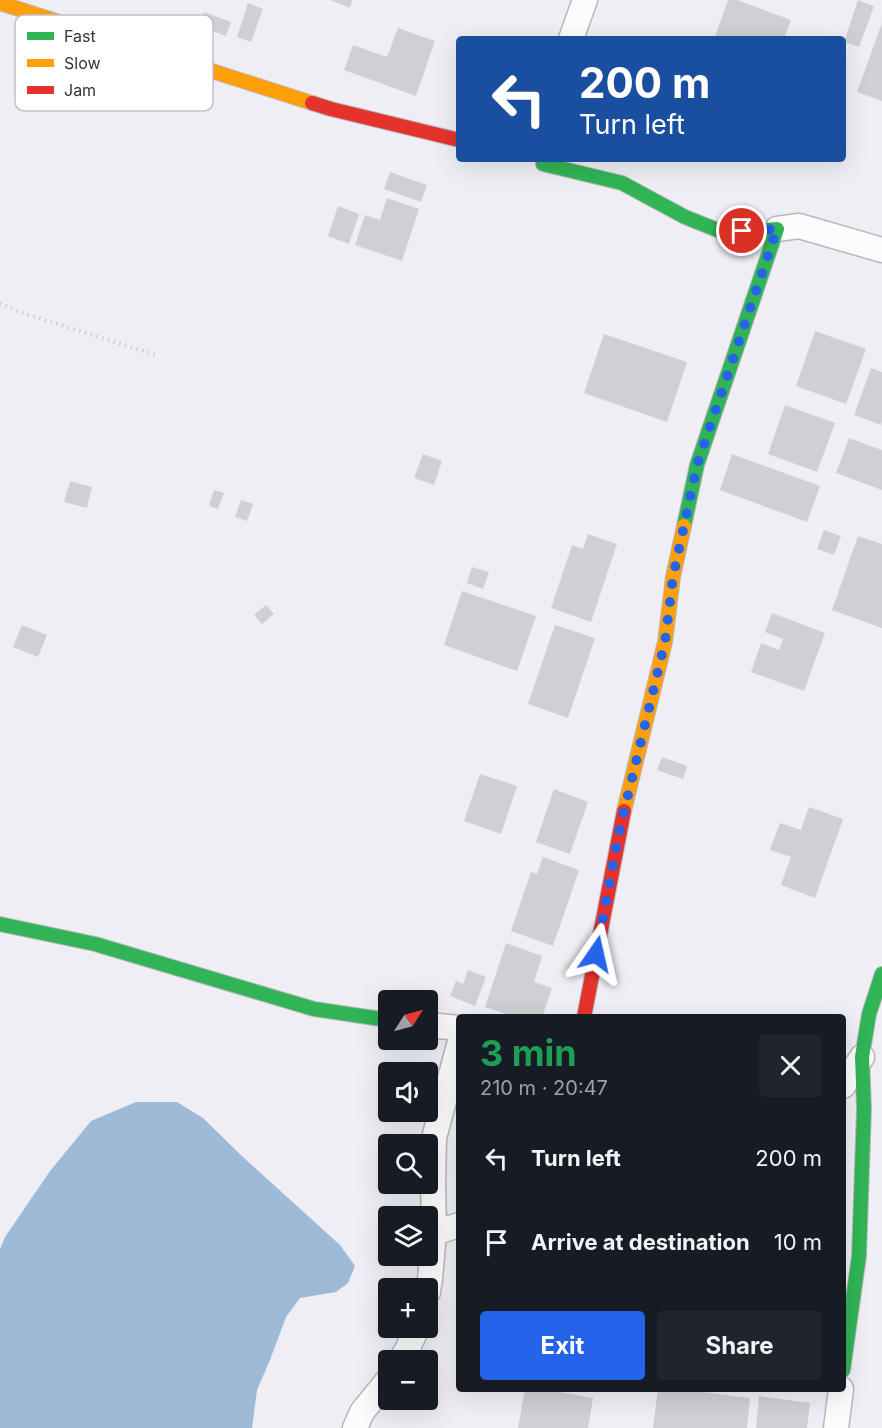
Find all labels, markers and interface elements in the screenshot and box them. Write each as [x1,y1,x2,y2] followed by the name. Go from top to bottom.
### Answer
[15,15,213,111] legend
[64,26,96,46] text: Fast
[64,53,101,73] text: Slow
[579,57,710,108] text: 200 m
[480,60,558,138] icon: left
[64,80,96,100] text: Jam
[579,108,685,141] text: Turn left
[716,205,767,256] pin
[725,214,758,247] icon: arrive
[564,922,628,986] position arrow
[378,990,438,1050] north arrow
[378,990,438,1410] map controls
[480,1031,577,1075] text: 3 min
[759,1034,822,1097] button: close
[378,1062,438,1122] button: sound
[480,1076,608,1100] text: 210 m · 20:47
[378,1134,438,1194] button: search
[480,1142,513,1175] icon: left
[531,1145,621,1171] text: Turn left
[755,1145,822,1171] text: 200 m
[378,1206,438,1266] button: layers
[480,1226,513,1259] icon: arrive
[531,1229,750,1255] text: Arrive at destination
[774,1229,822,1255] text: 10 m
[378,1278,438,1338] button: +
[480,1311,645,1380] button: Exit
[657,1311,822,1380] button: Share
[378,1350,438,1410] button: −

